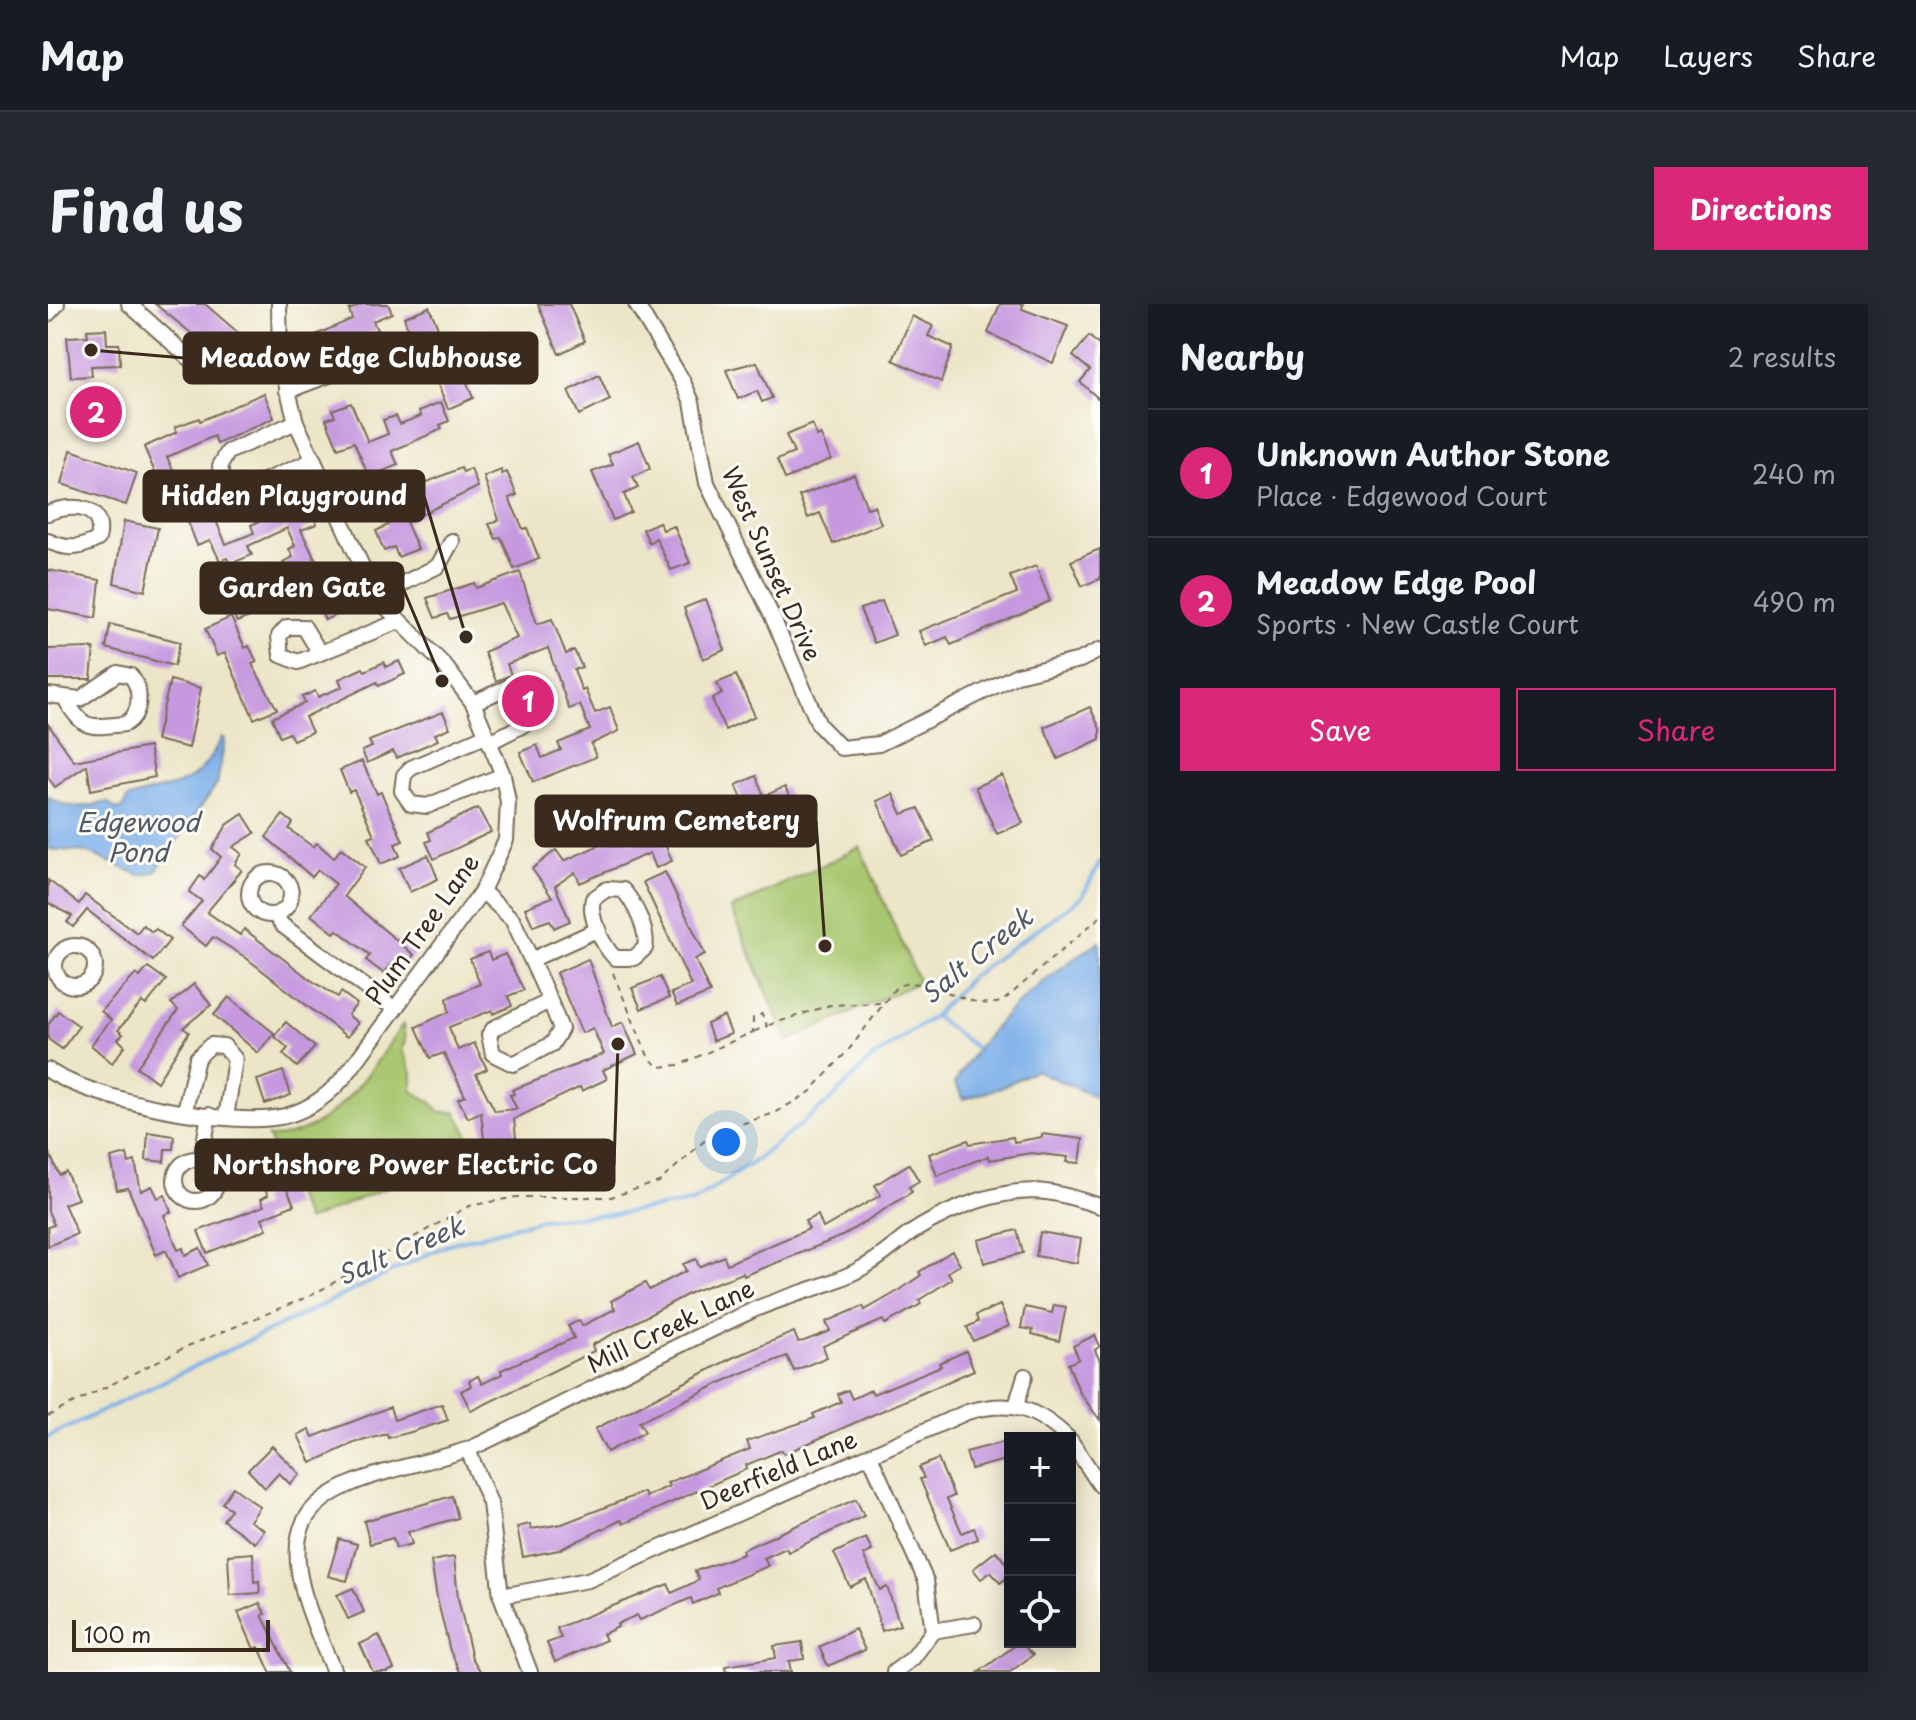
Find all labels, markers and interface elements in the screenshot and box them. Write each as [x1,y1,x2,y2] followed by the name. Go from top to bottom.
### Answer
[40,27,124,84] text: Map
[1559,34,1619,77] text: Map
[1663,34,1753,77] text: Layers
[1797,34,1876,77] text: Share
[48,166,244,251] text: Find us
[1654,167,1868,250] button: Directions
[1180,330,1305,382] text: Nearby
[184,333,537,383] callout: Meadow Edge Clubhouse
[200,337,522,376] text: Meadow Edge Clubhouse
[1728,337,1836,376] text: 2 results
[70,382,122,442] pin: 2
[1256,431,1610,476] text: Unknown Author Stone
[1200,454,1212,493] text: 1
[1752,454,1836,493] text: 240 m
[714,460,832,666] street label: West Sunset Drive
[144,471,424,521] callout: Hidden Playground
[161,475,407,514] text: Hidden Playground
[1256,476,1547,515] text: Place · Edgewood Court
[1256,559,1536,604] text: Meadow Edge Pool
[201,563,403,613] callout: Garden Gate
[218,567,386,606] text: Garden Gate
[1197,582,1215,621] text: 2
[1753,582,1836,621] text: 490 m
[1256,604,1579,643] text: Sports · New Castle Court
[502,671,554,731] pin: 1
[1180,688,1500,771] button: Save
[1516,688,1836,771] button: Share
[536,796,816,846] callout: Wolfrum Cemetery
[552,800,800,839] text: Wolfrum Cemetery
[77,802,204,871] water label: Edgewood Pond
[356,846,487,1012] street label: Plum Tree Lane
[912,897,1041,1012] water label: Salt Creek
[706,1122,746,1162] your location
[196,1140,614,1190] callout: Northshore Power Electric Co
[212,1144,598,1183] text: Northshore Power Electric Co
[331,1205,471,1294] water label: Salt Creek
[580,1269,760,1381] street label: Mill Creek Lane
[694,1420,862,1518] street label: Deerfield Lane
[1004,1432,1076,1648] map controls
[1004,1432,1076,1504] button: +
[1004,1504,1076,1576] button: −
[1004,1576,1076,1648] button: locate
[72,1616,270,1652] scale bar
[84,1617,151,1650] text: 100 m

